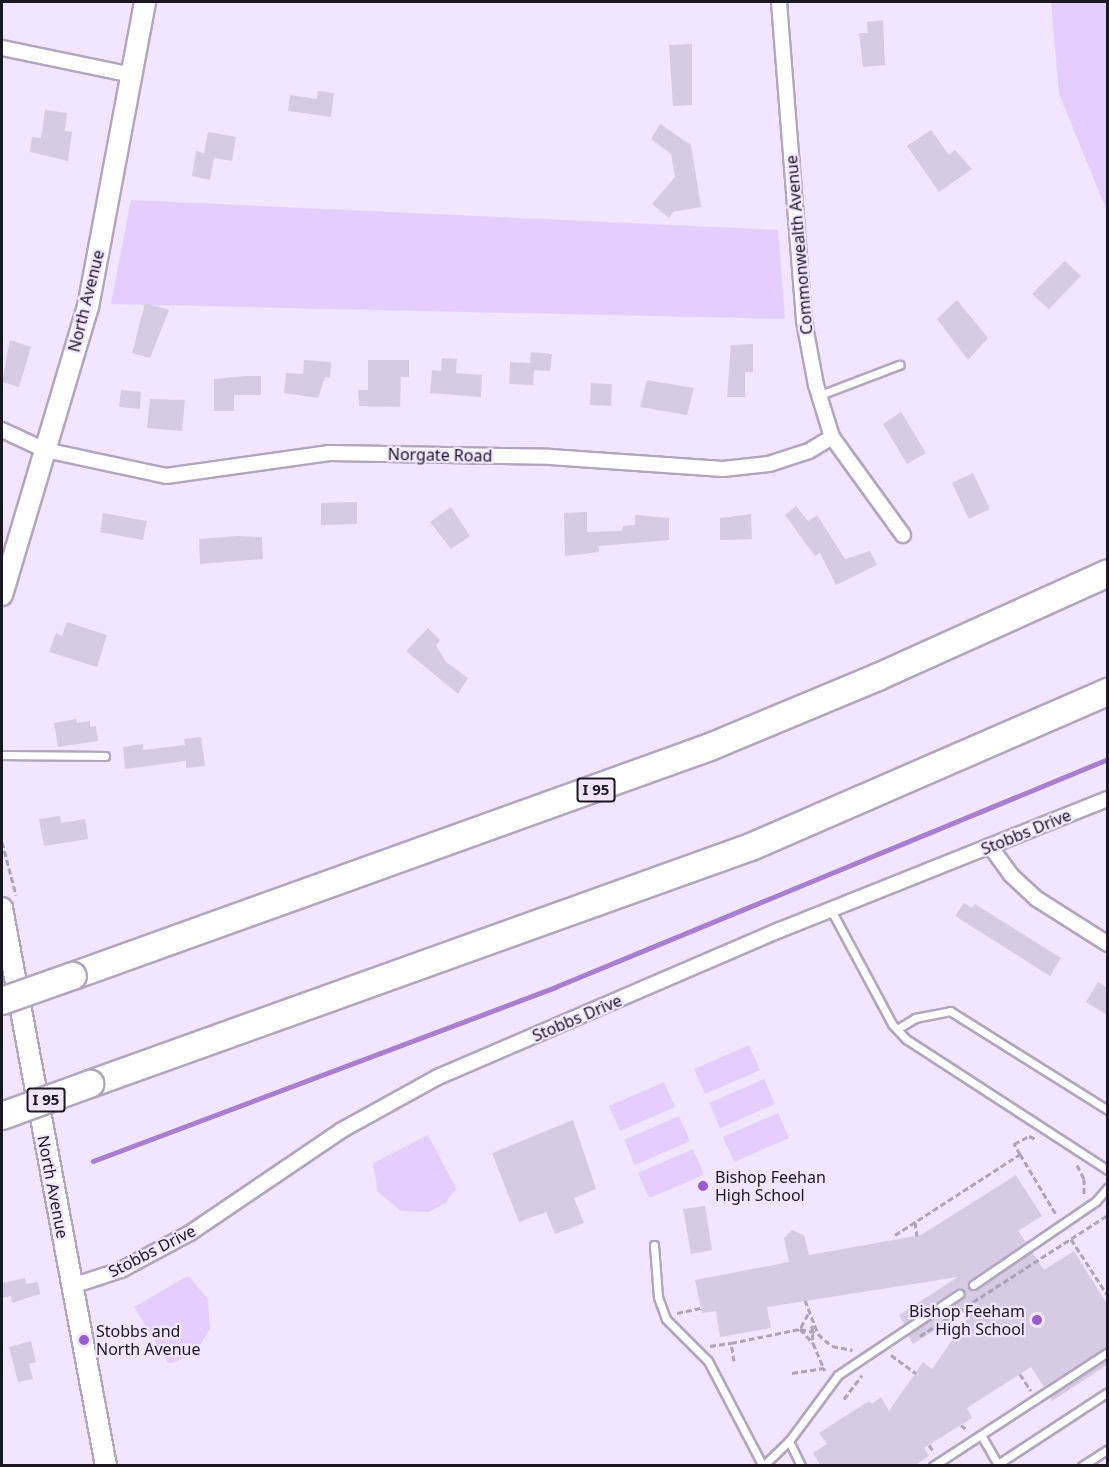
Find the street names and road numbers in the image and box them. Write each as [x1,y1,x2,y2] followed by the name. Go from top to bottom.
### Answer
[782,155,816,335] street label: Commonwealth Avenue
[64,248,108,354] street label: North Avenue
[388,444,492,466] street label: Norgate Road
[576,778,616,802] road number: I 95
[978,805,1074,859] street label: Stobbs Drive
[529,991,625,1045] street label: Stobbs Drive
[26,1088,66,1112] road number: I 95
[34,1134,72,1240] street label: North Avenue
[105,1221,199,1281] street label: Stobbs Drive

